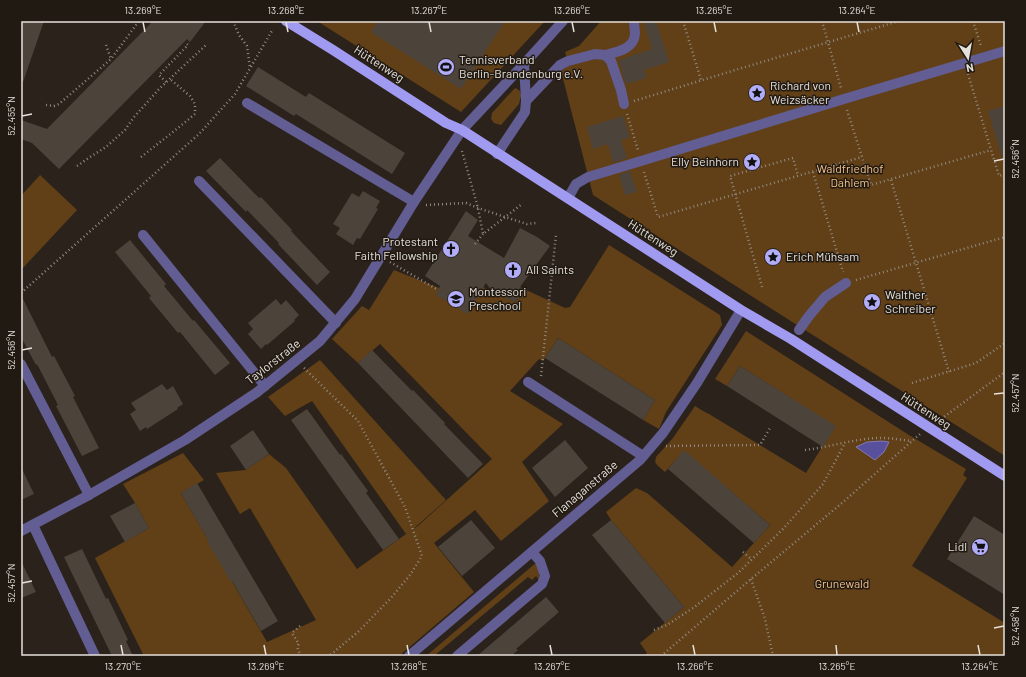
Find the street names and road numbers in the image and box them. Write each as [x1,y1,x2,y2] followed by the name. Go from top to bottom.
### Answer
[352,42,407,85] street label: Hüttenweg
[626,216,681,259] street label: Hüttenweg
[242,336,303,387] street label: Taylorstraße
[899,389,954,432] street label: Hüttenweg
[549,457,620,520] street label: Flanaganstraße

